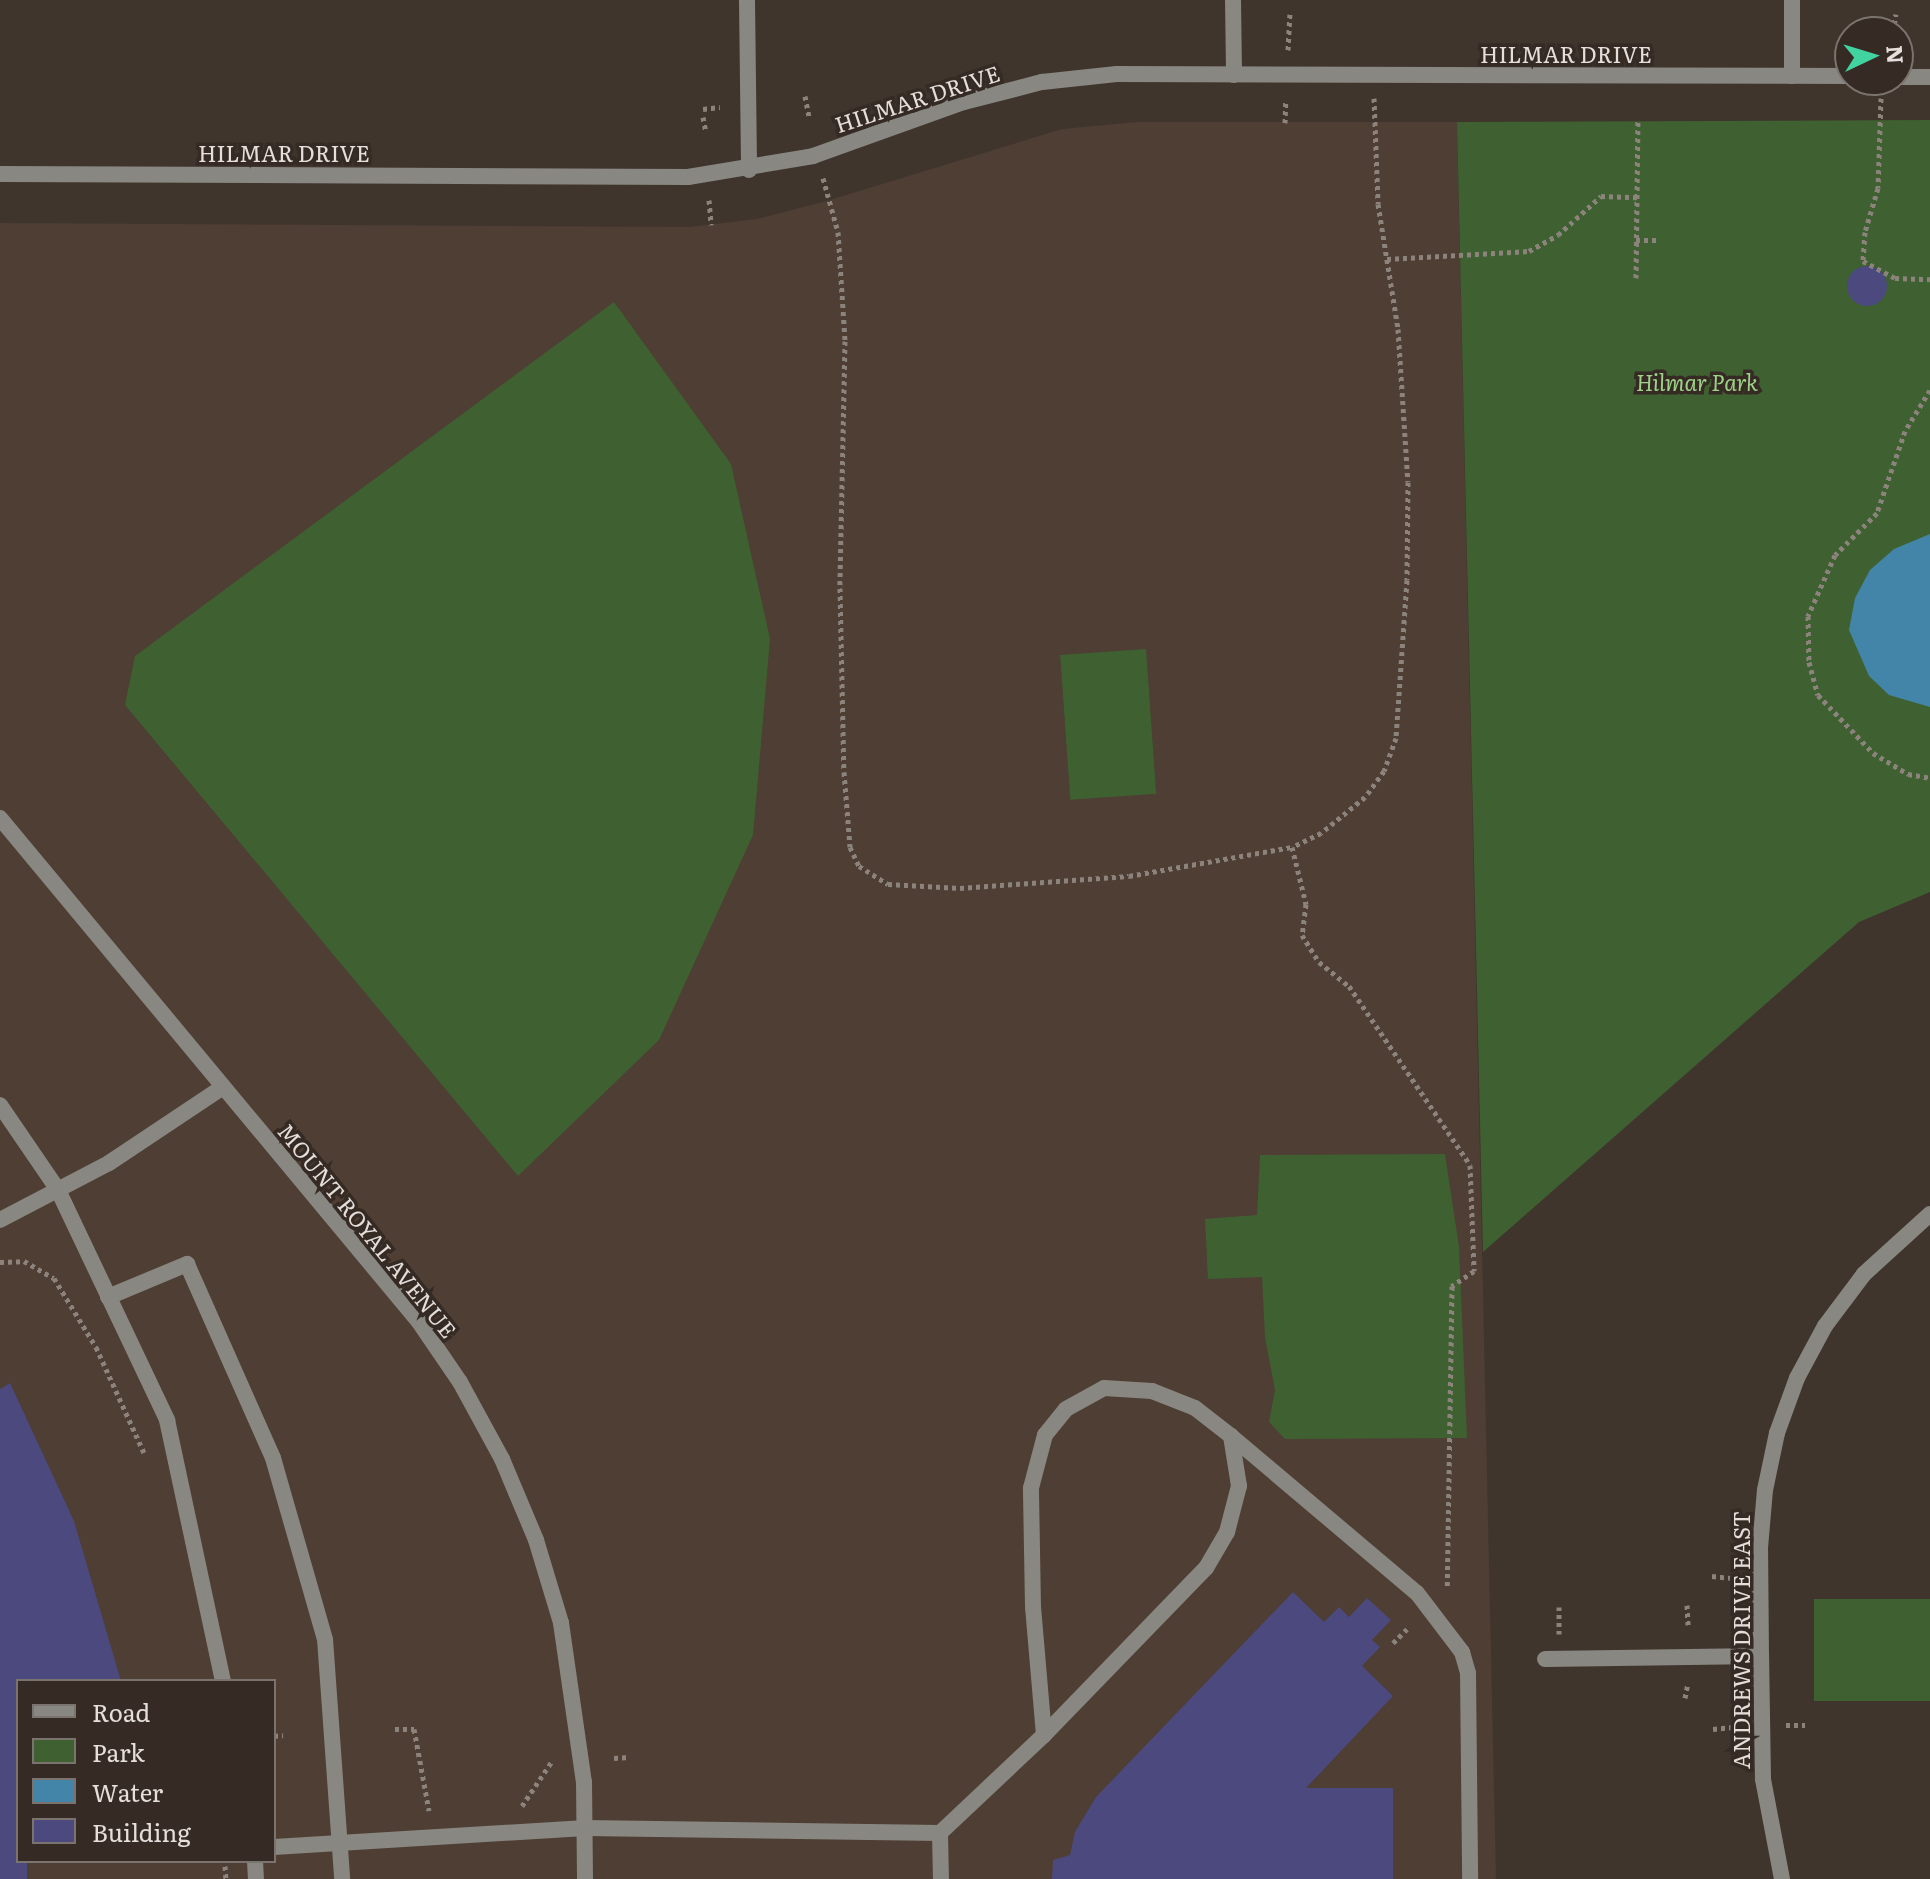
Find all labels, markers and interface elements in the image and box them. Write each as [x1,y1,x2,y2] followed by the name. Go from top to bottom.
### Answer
[1834,16,1914,96] north arrow
[1480,41,1652,67] street label: HILMAR DRIVE
[1879,44,1914,65] text: N
[831,59,1003,137] street label: HILMAR DRIVE
[198,140,370,166] street label: HILMAR DRIVE
[1636,369,1758,395] park label: Hilmar Park
[273,1118,463,1342] street label: MOUNT ROYAL AVENUE
[1728,1511,1754,1769] street label: ANDREWS DRIVE EAST
[16,1679,276,1863] legend
[92,1694,150,1729] text: Road
[92,1734,145,1769] text: Park
[92,1774,163,1809] text: Water
[92,1814,191,1849] text: Building

